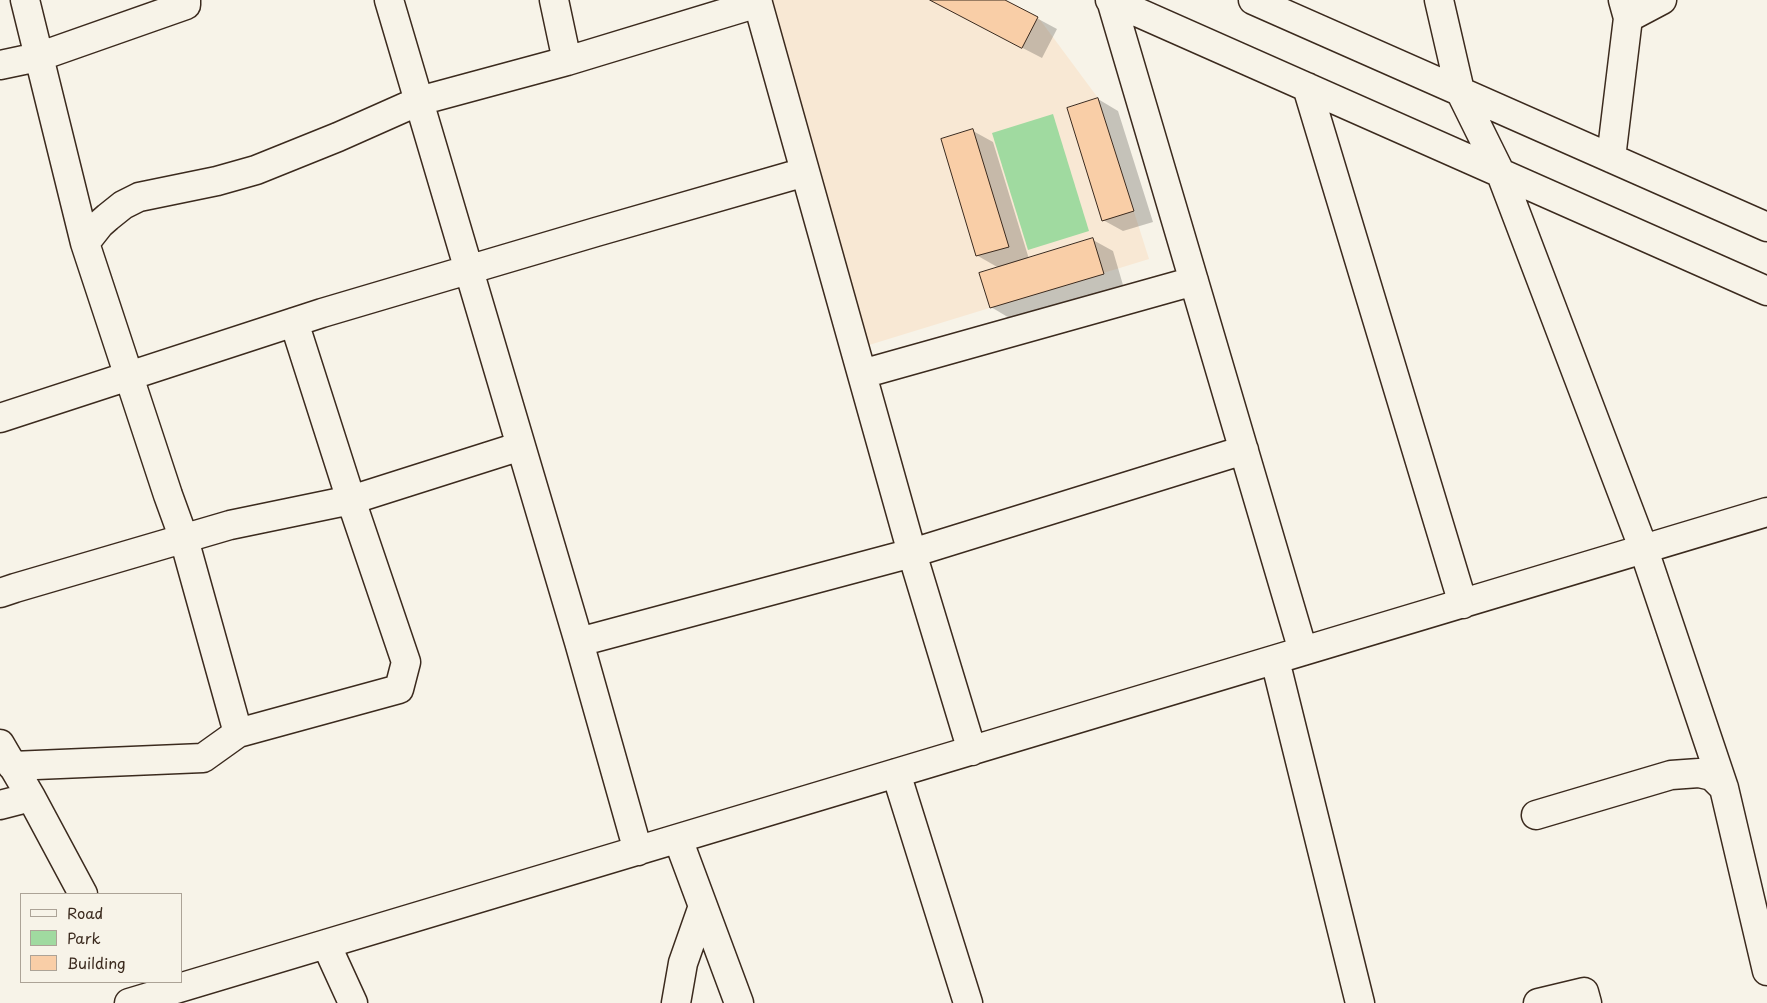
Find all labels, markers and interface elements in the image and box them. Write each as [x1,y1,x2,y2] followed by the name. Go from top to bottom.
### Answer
[20,893,182,983] legend
[67,901,103,924] text: Road
[67,926,101,949] text: Park
[67,951,126,974] text: Building

